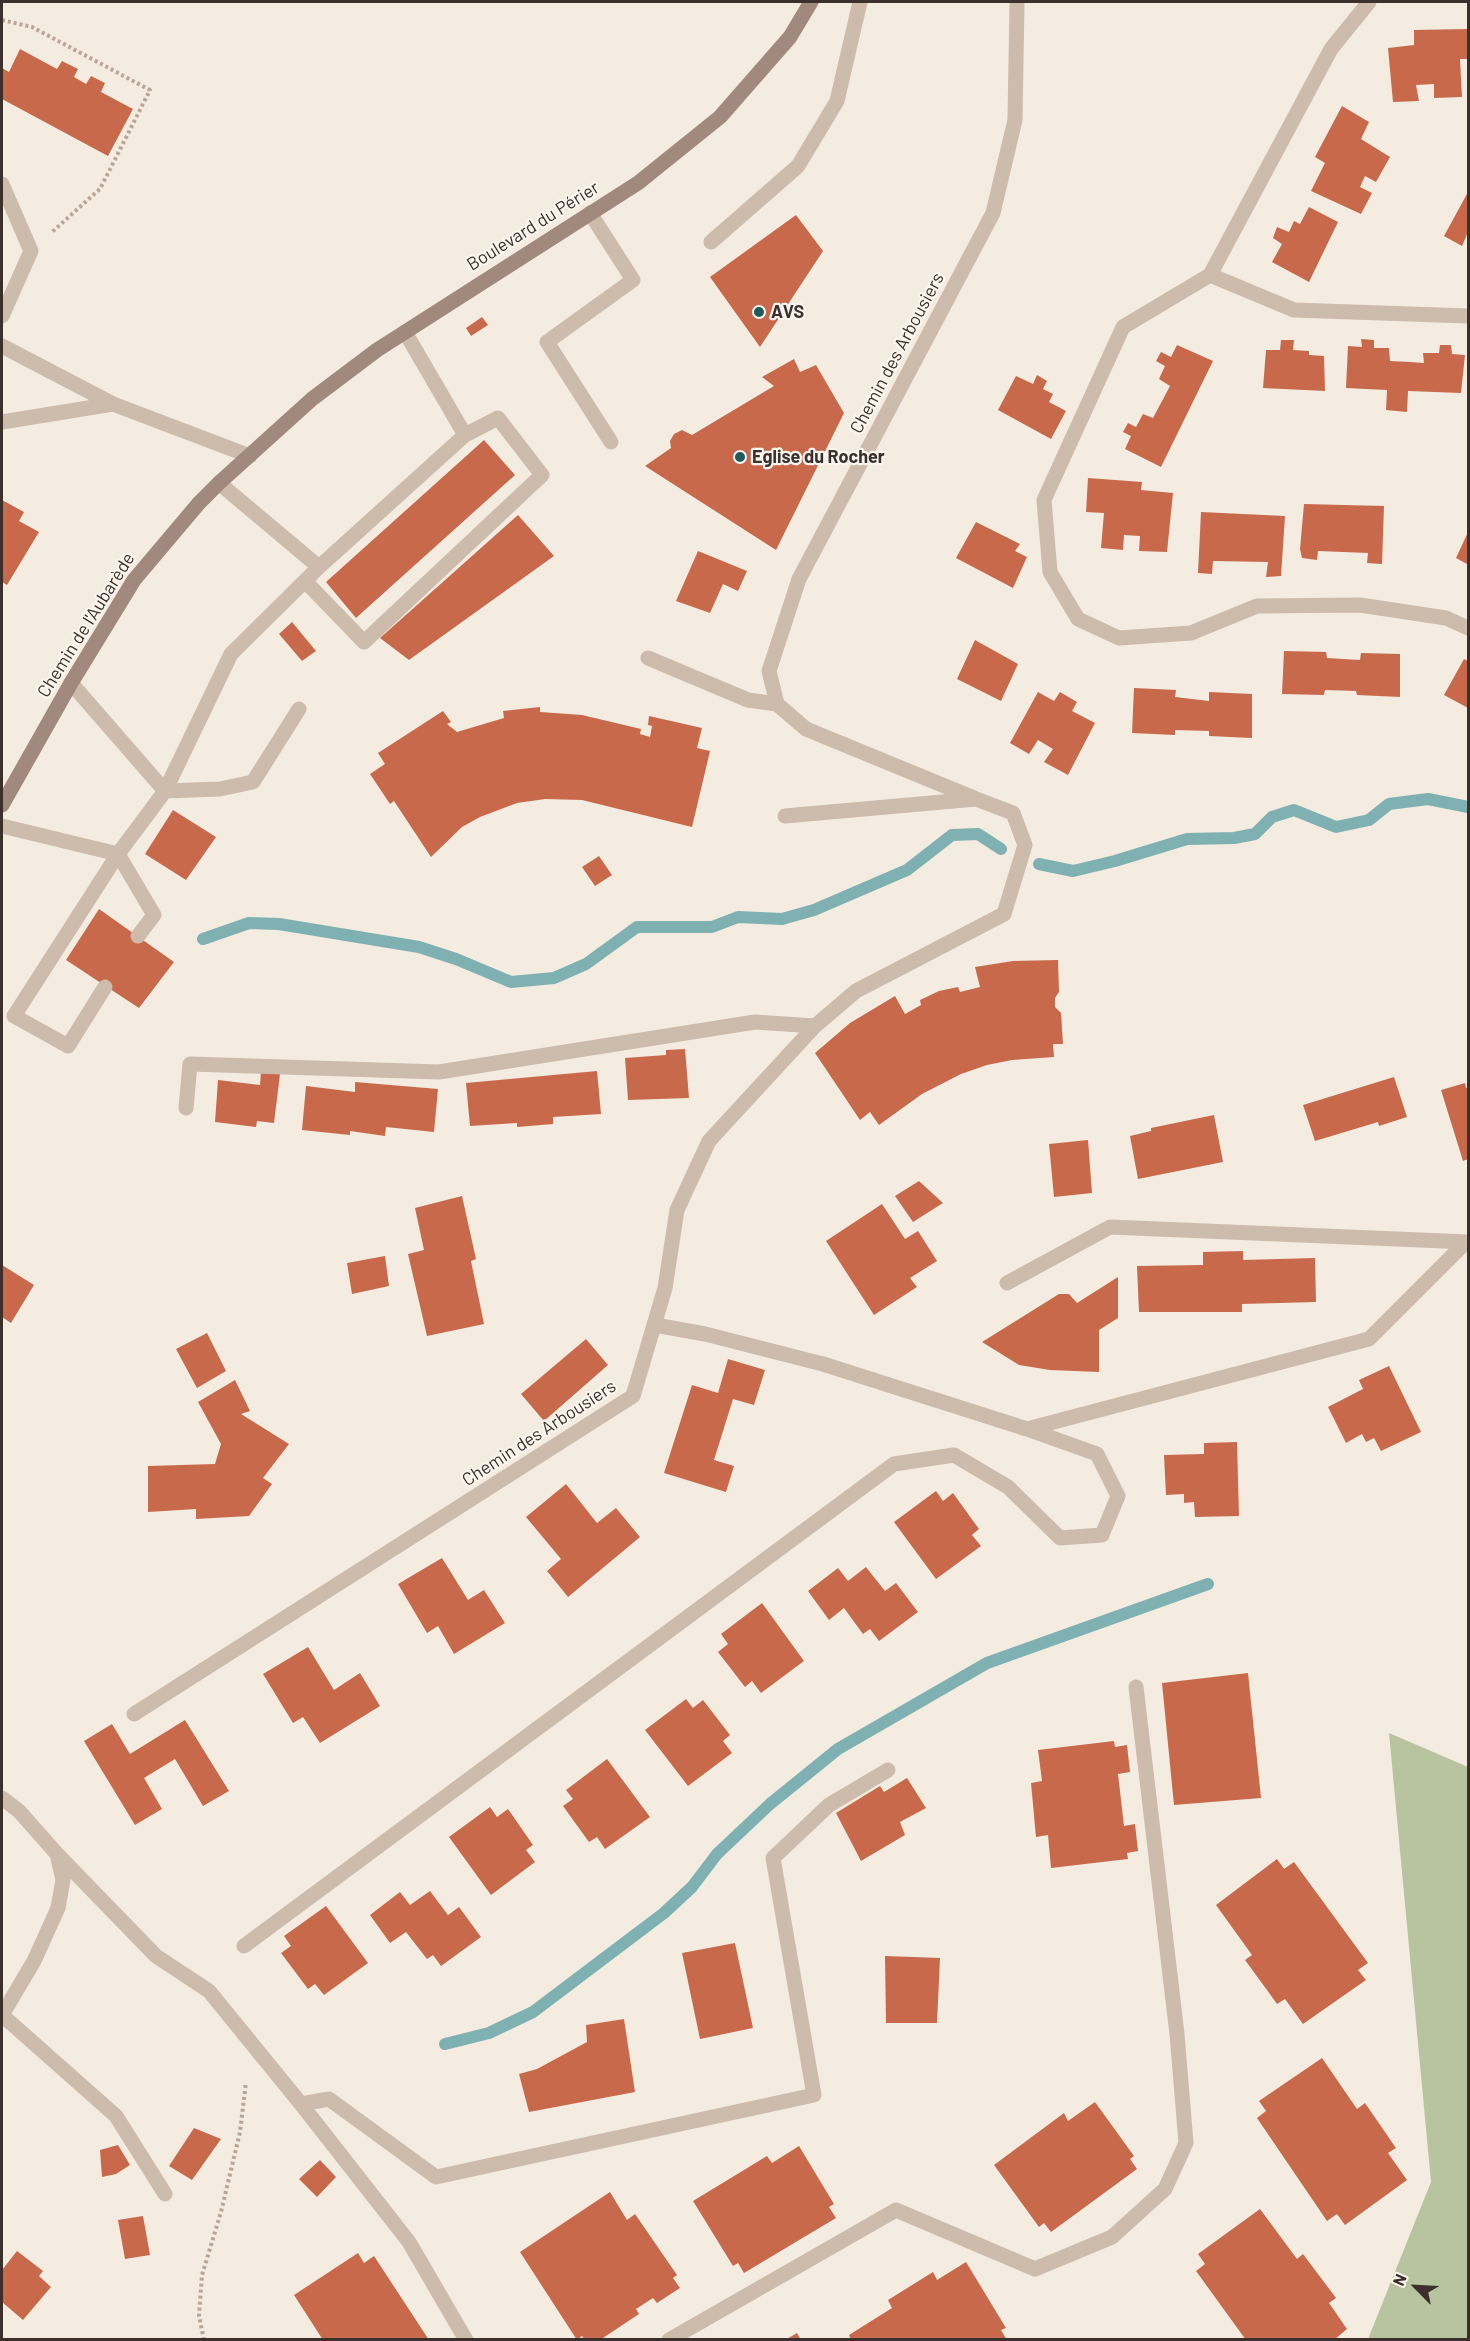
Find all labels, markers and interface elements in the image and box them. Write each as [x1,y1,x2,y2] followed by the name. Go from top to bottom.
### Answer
[463,177,603,275] street label: Boulevard du Périer
[845,269,949,437] street label: Chemin des Arbousiers
[771,301,804,323] place label: AVS
[752,305,766,319] marker: AVS
[752,446,885,468] place label: Eglise du Rocher
[733,450,747,464] marker: Eglise du Rocher
[33,549,139,701] street label: Chemin de l'Aubarède
[458,1375,620,1491] street label: Chemin des Arbousiers
[1386,2257,1446,2317] north arrow
[1388,2271,1410,2288] text: N

